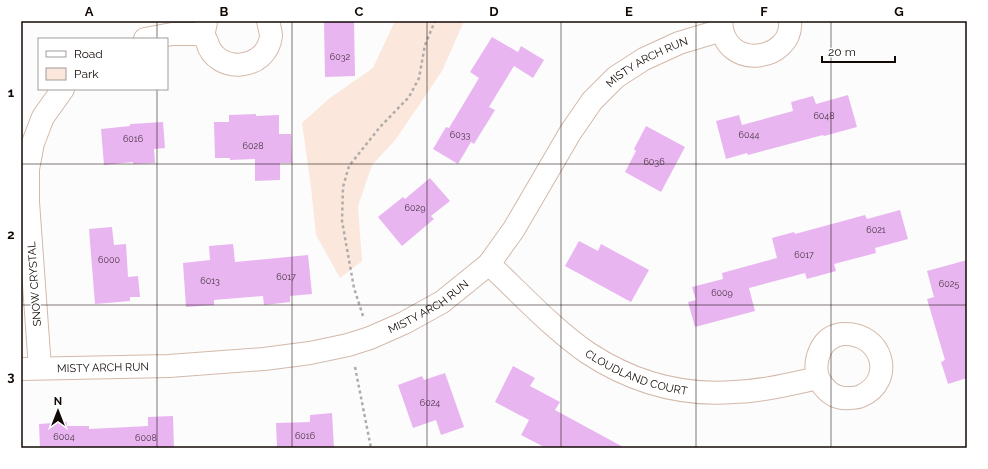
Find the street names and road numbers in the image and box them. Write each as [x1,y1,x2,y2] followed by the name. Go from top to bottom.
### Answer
[604,35,689,90] street label: MISTY ARCH RUN
[25,241,44,327] street label: SNOW CRYSTAL
[386,277,471,336] street label: MISTY ARCH RUN
[583,347,689,398] street label: CLOUDLAND COURT
[57,360,149,375] street label: MISTY ARCH RUN

